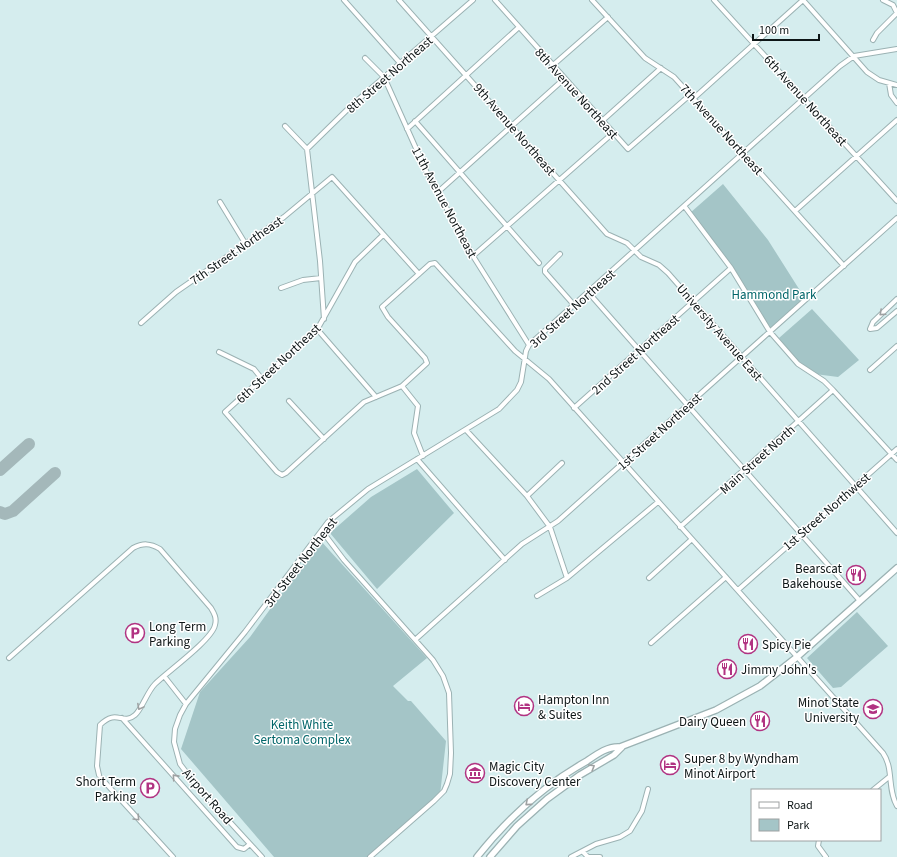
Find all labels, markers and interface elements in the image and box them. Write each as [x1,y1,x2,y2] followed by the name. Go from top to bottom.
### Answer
[753,16,819,42] scale bar
[759,22,789,39] text: 100 m
[342,32,437,117] street label: 8th Street Northeast
[530,44,623,144] street label: 8th Avenue Northeast
[759,51,852,151] street label: 6th Avenue Northeast
[469,80,560,180] street label: 9th Avenue Northeast
[675,80,768,180] street label: 7th Avenue Northeast
[407,144,481,262] street label: 11th Avenue Northeast
[187,212,287,290] street label: 7th Street Northeast
[526,265,620,352] street label: 3rd Street Northeast
[672,280,767,385] street label: University Avenue East
[732,286,817,304] park label: Hammond Park
[879,308,887,316] one-way arrow
[588,310,684,399] street label: 2nd Street Northeast
[232,319,325,408] street label: 6th Street Northeast
[614,389,706,474] street label: 1st Street Northeast
[716,421,799,498] street label: Main Street North
[779,468,875,555] street label: 1st Street Northwest
[260,513,342,611] street label: 3rd Street Northeast
[782,560,843,593] place label: Bearscat Bakehouse
[845,564,867,586] restaurant icon: Bearscat Bakehouse
[149,618,206,651] place label: Long Term Parking
[124,622,146,644] parking icon: Long Term Parking
[737,633,759,655] restaurant icon: Spicy Pie
[762,636,811,654] place label: Spicy Pie
[716,658,738,680] restaurant icon: Jimmy John's
[741,661,817,679] place label: Jimmy John's
[538,691,609,724] place label: Hampton Inn & Suites
[798,694,859,727] place label: Minot State University
[513,695,535,717] hotel icon: Hampton Inn & Suites
[862,698,884,720] school or university icon: Minot State University
[137,703,145,710] one-way arrow
[749,710,771,732] restaurant icon: Dairy Queen
[679,713,746,731] place label: Dairy Queen
[253,716,351,749] park label: Keith White Sertoma Complex
[684,750,799,783] place label: Super 8 by Wyndham Minot Airport
[659,754,681,776] hotel icon: Super 8 by Wyndham Minot Airport
[489,758,581,791] place label: Magic City Discovery Center
[464,762,486,784] museum icon: Magic City Discovery Center
[588,764,595,772] one-way arrow
[178,765,236,828] street label: Airport Road
[76,773,136,806] place label: Short Term Parking
[172,774,179,781] one-way arrow
[139,777,161,799] parking icon: Short Term Parking
[751,789,881,841] legend
[787,797,813,814] text: Road
[526,798,533,805] one-way arrow
[132,813,140,821] one-way arrow
[787,817,809,834] text: Park

